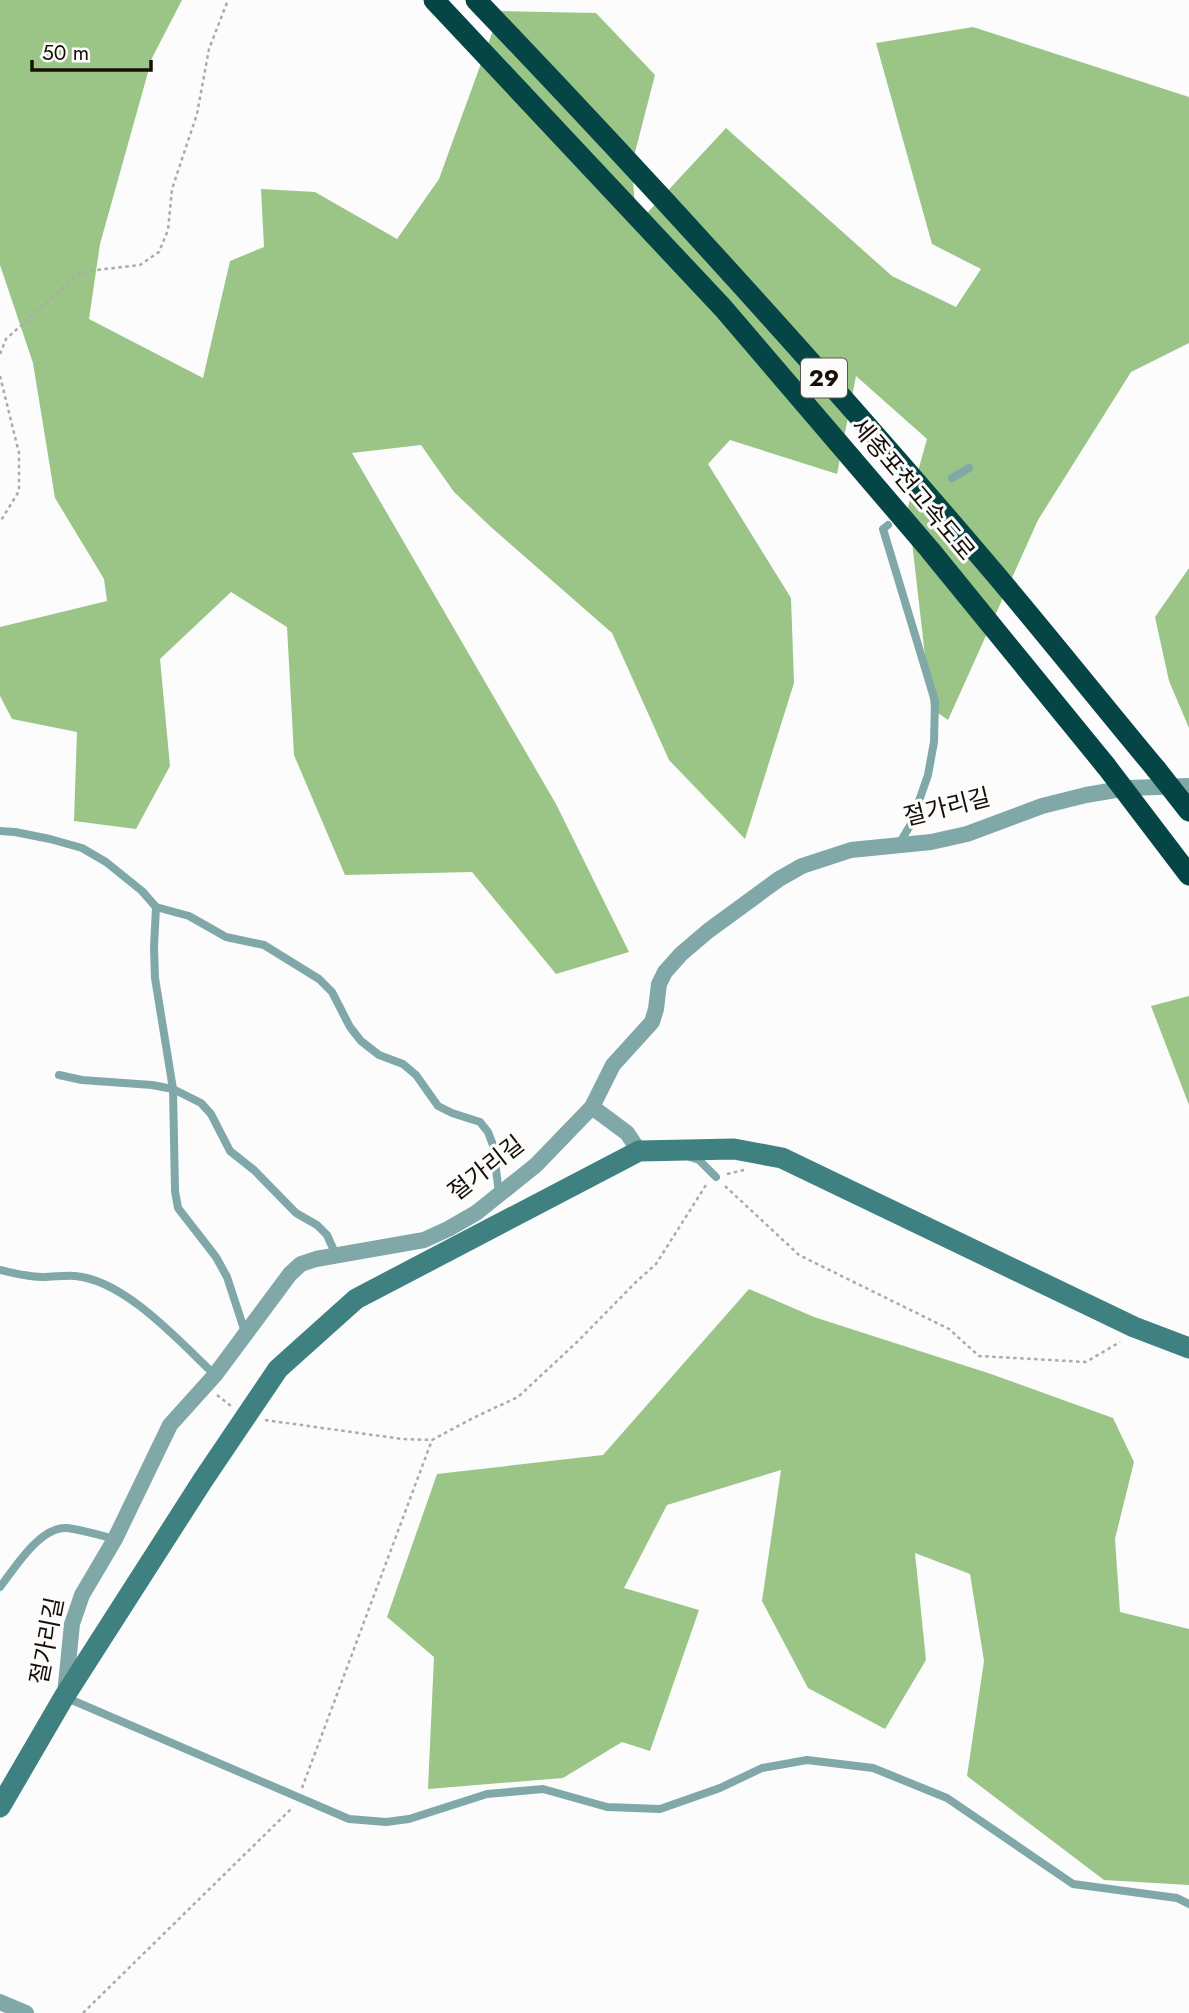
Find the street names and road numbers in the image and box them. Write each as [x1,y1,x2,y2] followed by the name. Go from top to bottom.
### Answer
[801,358,847,398] road number: 29
[843,410,984,568] street label: 세종포천고속도로
[900,779,994,834] street label: 절가리길
[440,1127,531,1209] street label: 절가리길
[21,1594,72,1688] street label: 절가리길

